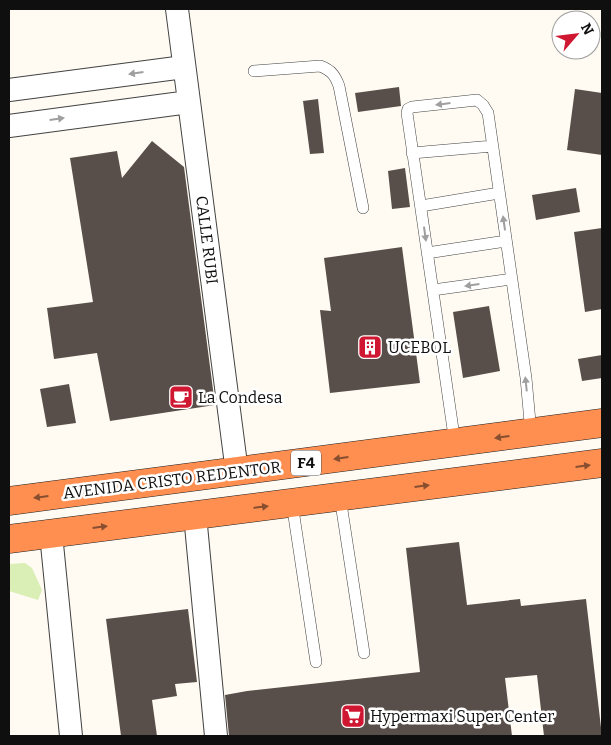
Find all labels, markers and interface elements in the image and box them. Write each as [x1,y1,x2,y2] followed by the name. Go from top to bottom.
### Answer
[551,10,601,60] north arrow
[577,20,597,38] text: N
[128,70,144,78] one-way arrow
[435,100,451,108] one-way arrow
[49,115,65,123] one-way arrow
[192,195,222,285] street label: CALLE RUBI
[499,215,507,231] one-way arrow
[421,227,429,243] one-way arrow
[464,281,480,289] one-way arrow
[357,334,383,360] building icon: UCEBOL
[388,338,451,357] place label: UCEBOL
[522,376,530,392] one-way arrow
[168,384,194,410] cafe icon: La Condesa
[198,388,283,407] place label: La Condesa
[494,433,510,441] one-way arrow
[291,450,321,476] road number: F4
[332,454,348,462] one-way arrow
[62,457,282,503] street label: AVENIDA CRISTO REDENTOR
[576,461,592,469] one-way arrow
[414,482,430,490] one-way arrow
[33,493,49,501] one-way arrow
[253,503,269,511] one-way arrow
[92,523,108,531] one-way arrow
[340,703,366,729] supermarket icon: Hypermaxi Super Center
[370,707,554,726] place label: Hypermaxi Super Center

